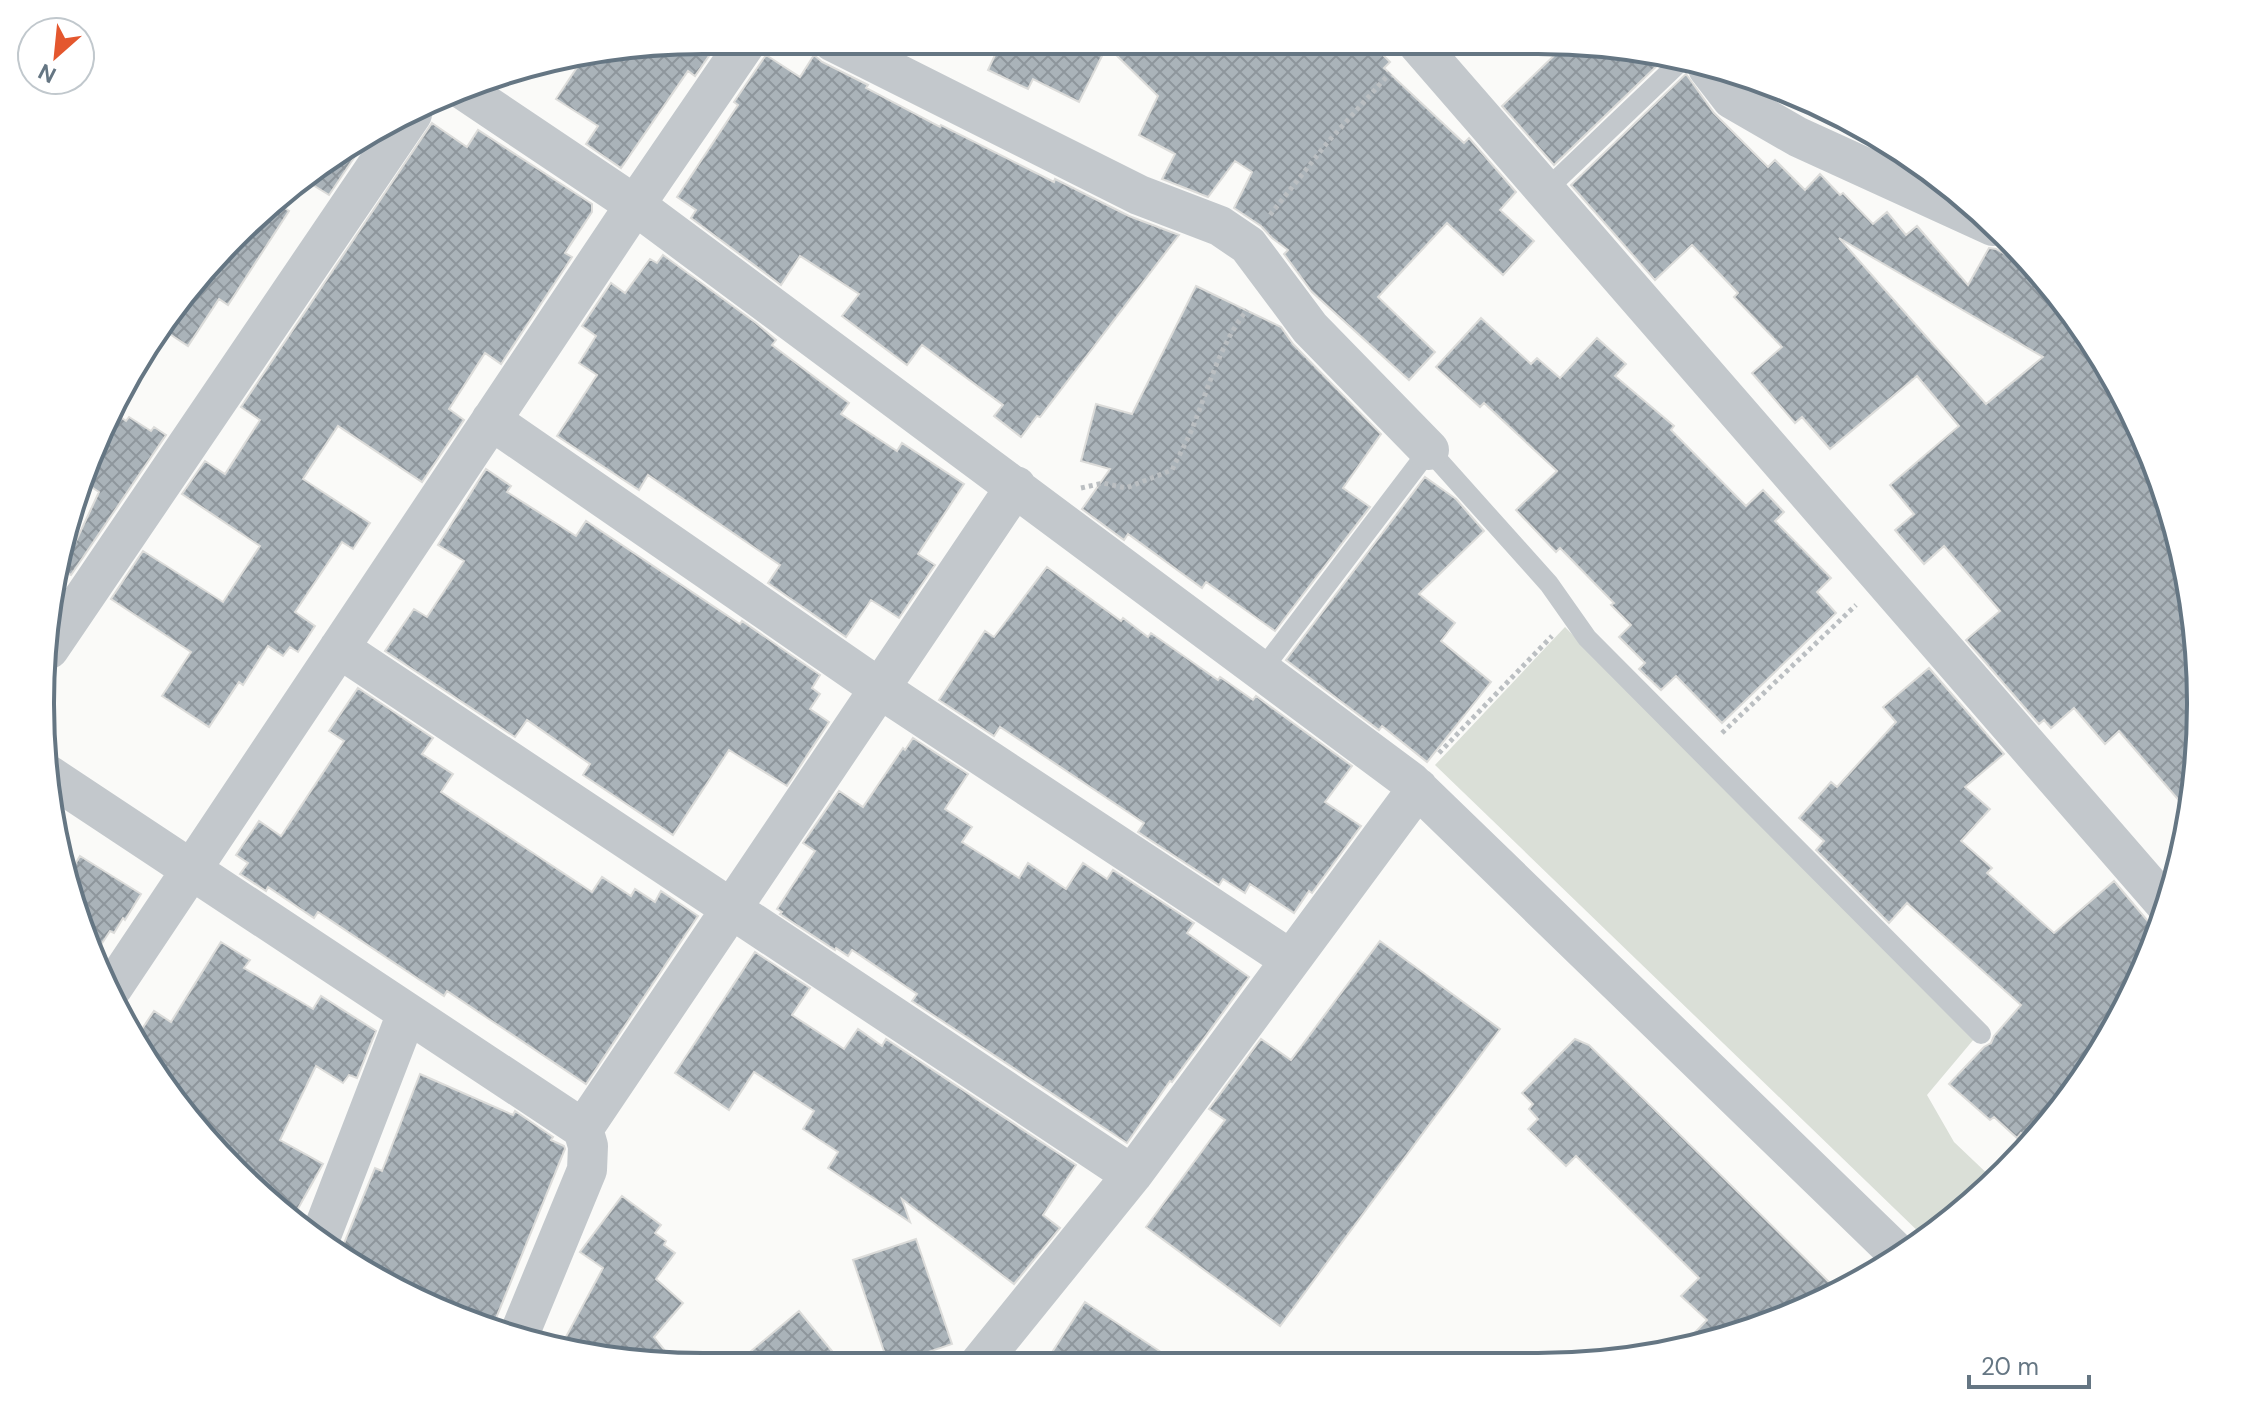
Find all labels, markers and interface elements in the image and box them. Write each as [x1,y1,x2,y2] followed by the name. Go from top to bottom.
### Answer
[16,16,96,96] north arrow
[33,57,61,90] text: N
[1969,1339,2089,1389] scale bar
[1981,1351,2039,1382] text: 20 m

